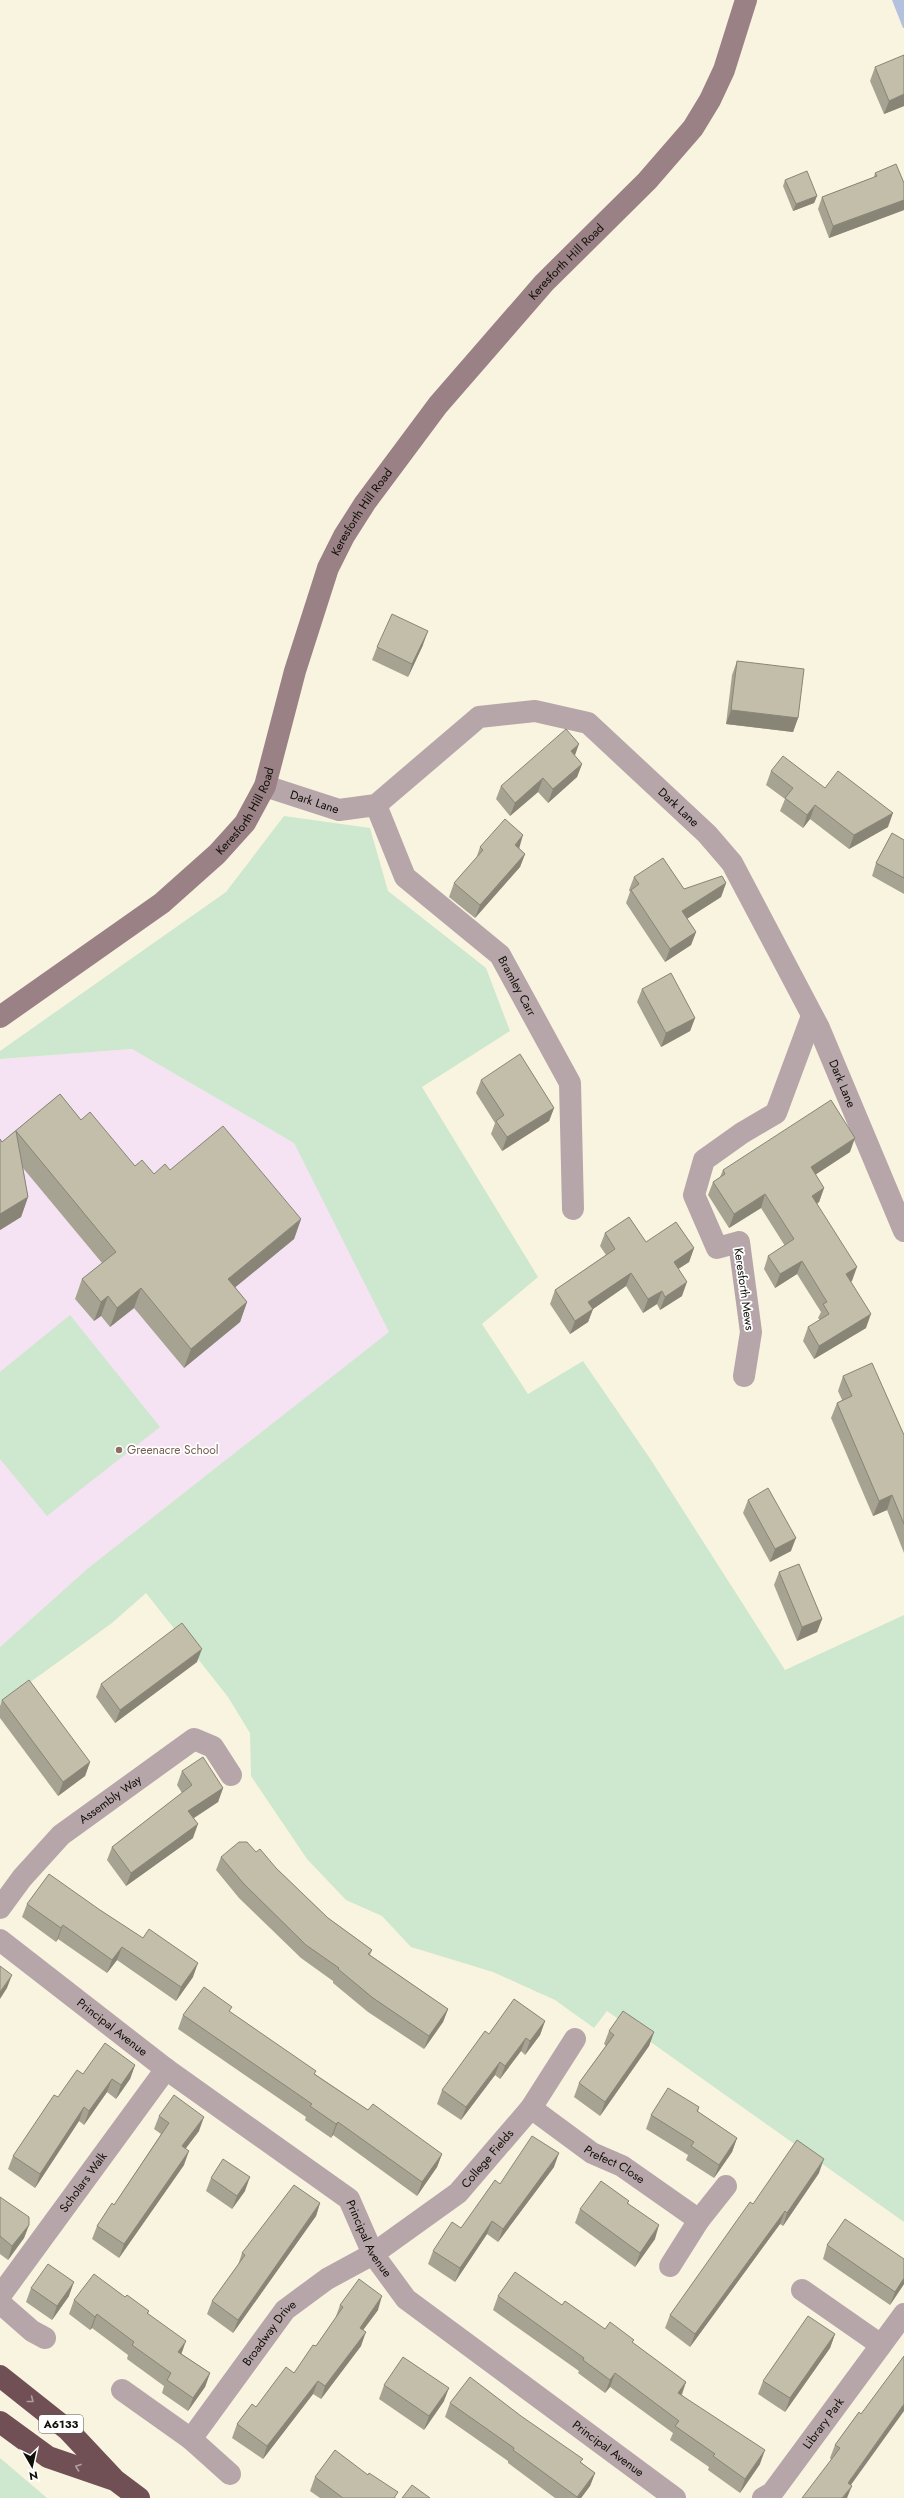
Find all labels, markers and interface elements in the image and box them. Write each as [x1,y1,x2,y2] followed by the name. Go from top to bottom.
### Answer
[524,219,608,304] street label: Keresforth Hill Road
[327,465,397,559] street label: Keresforth Hill Road
[211,765,279,859] street label: Keresforth Hill Road
[654,784,703,831] street label: Dark Lane
[288,786,341,818] street label: Dark Lane
[493,953,541,1020] street label: Bramley Carr
[824,1057,860,1110] street label: Dark Lane
[729,1247,759,1332] street label: Keresforth Mews
[127,1441,219,1459] place label: Greenacre School
[114,1445,124,1455] marker: Greenacre School
[75,1770,146,1828] street label: Assembly Way
[73,1994,151,2060] street label: Principal Avenue
[457,2125,518,2192] street label: College Fields
[580,2141,648,2188] street label: Prefect Close
[55,2148,112,2216] street label: Scholars Walk
[341,2197,396,2281] street label: Principal Avenue
[238,2296,300,2370] street label: Broadway Drive
[798,2393,849,2453] street label: Library Park
[26,2396,33,2403] one-way arrow
[39,2415,83,2433] road number: A6133
[569,2416,648,2481] street label: Principal Avenue
[12,2446,52,2486] north arrow
[75,2464,82,2472] one-way arrow
[28,2467,39,2484] text: N

